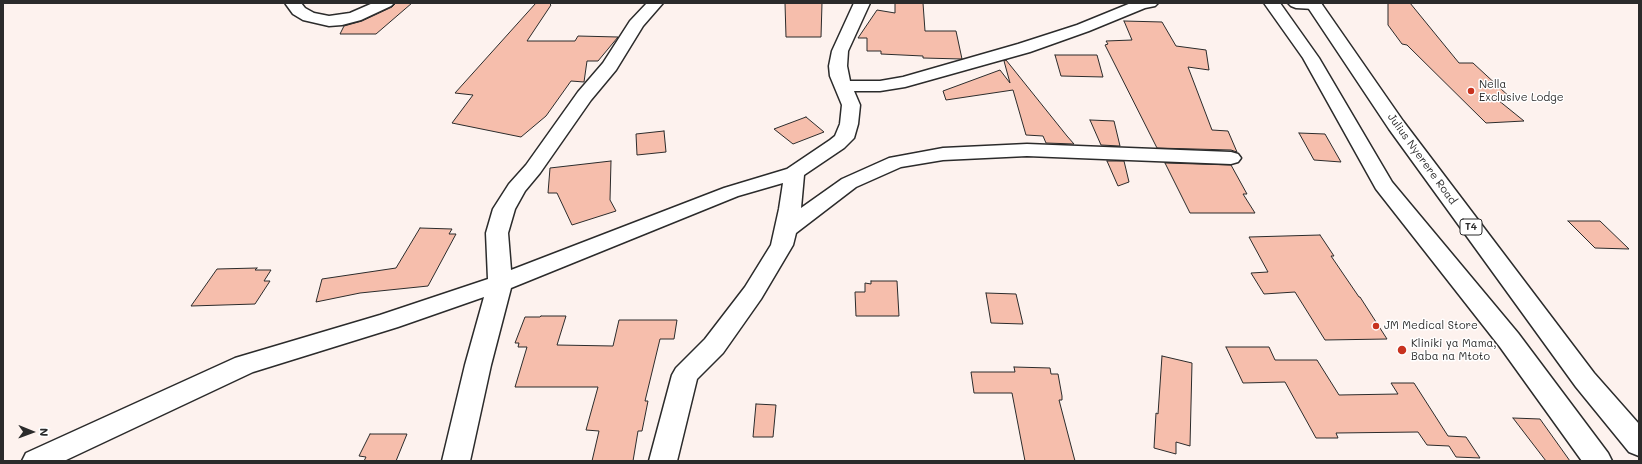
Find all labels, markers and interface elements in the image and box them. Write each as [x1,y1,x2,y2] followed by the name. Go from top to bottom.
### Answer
[1479,78,1563,104] place label: Nella Exclusive Lodge
[1466,86,1476,96] marker: Nella Exclusive Lodge
[1385,111,1459,207] street label: Julius Nyerere Road
[1460,219,1482,235] road number: T4
[1384,319,1478,333] place label: JM Medical Store
[1371,321,1381,331] marker: JM Medical Store
[1411,337,1497,363] place label: Kliniki ya Mama, Baba na Mtoto
[1396,344,1408,356] marker: Kliniki ya Mama, Baba na Mtoto
[12,412,52,452] north arrow
[37,428,52,437] text: N

